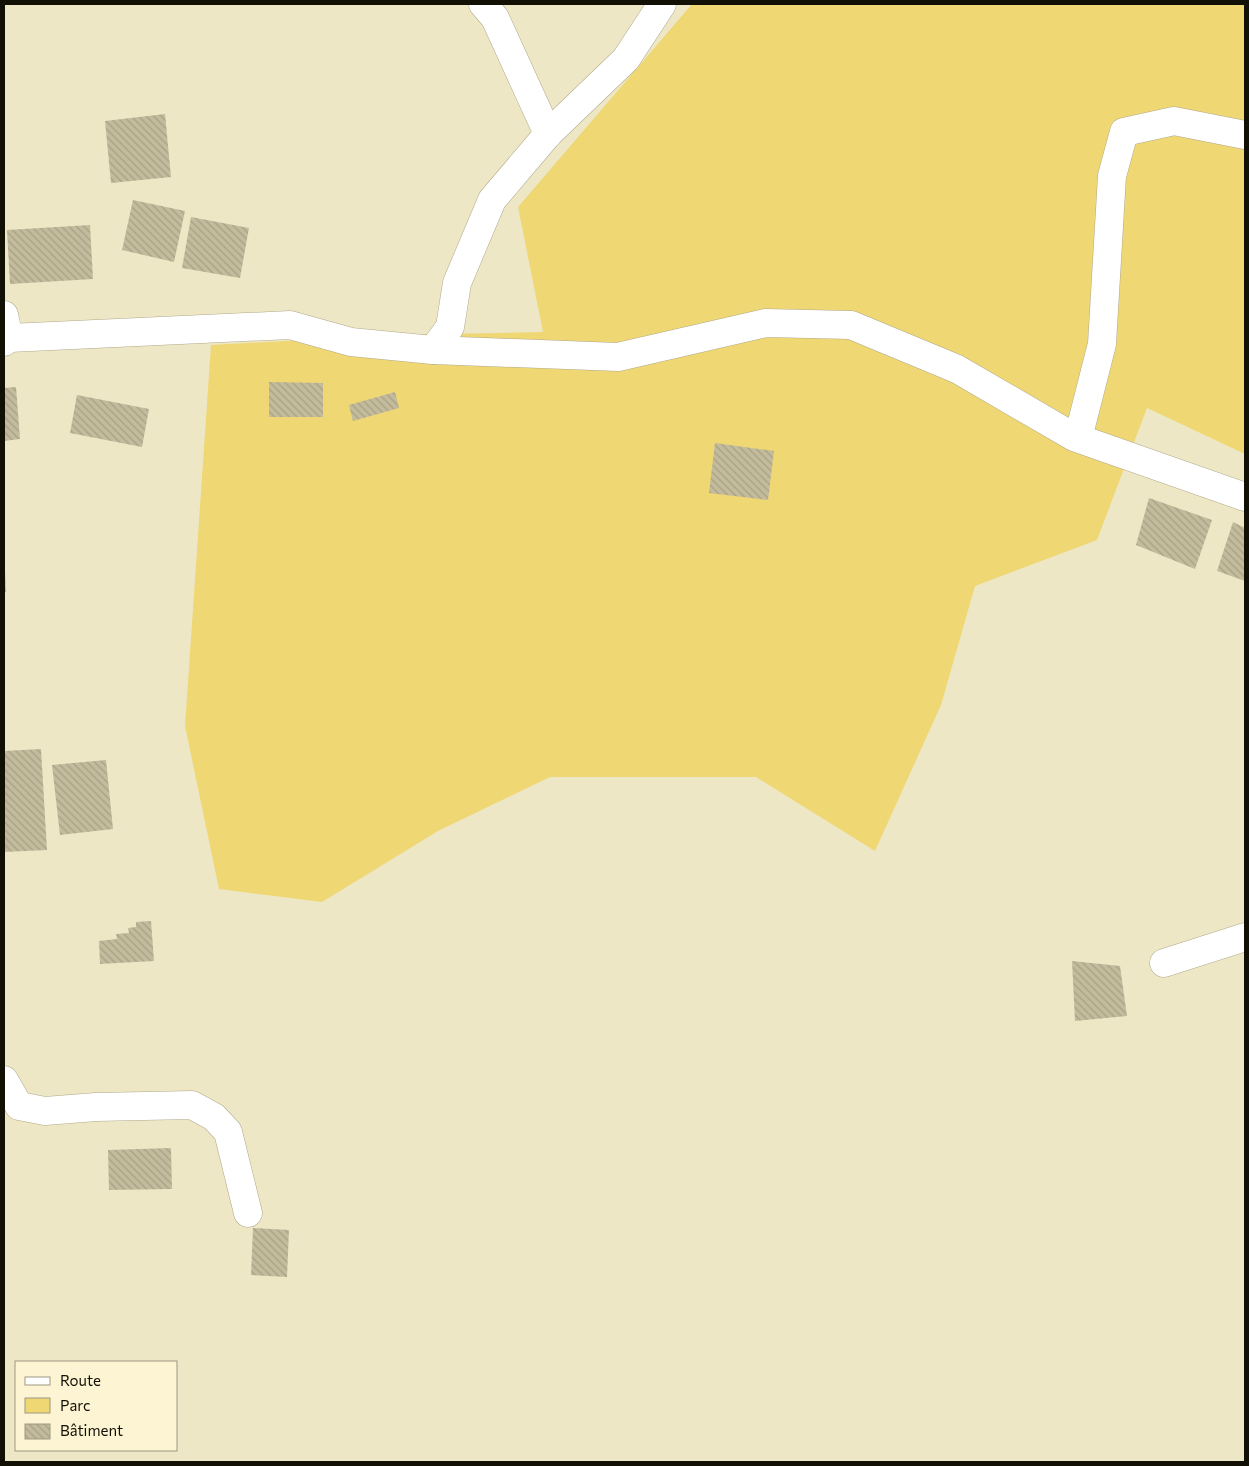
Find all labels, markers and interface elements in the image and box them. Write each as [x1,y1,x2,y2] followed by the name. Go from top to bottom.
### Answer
[15,1361,178,1451] legend
[60,1371,101,1389] text: Route
[60,1396,90,1414] text: Parc
[60,1421,123,1439] text: Bâtiment

